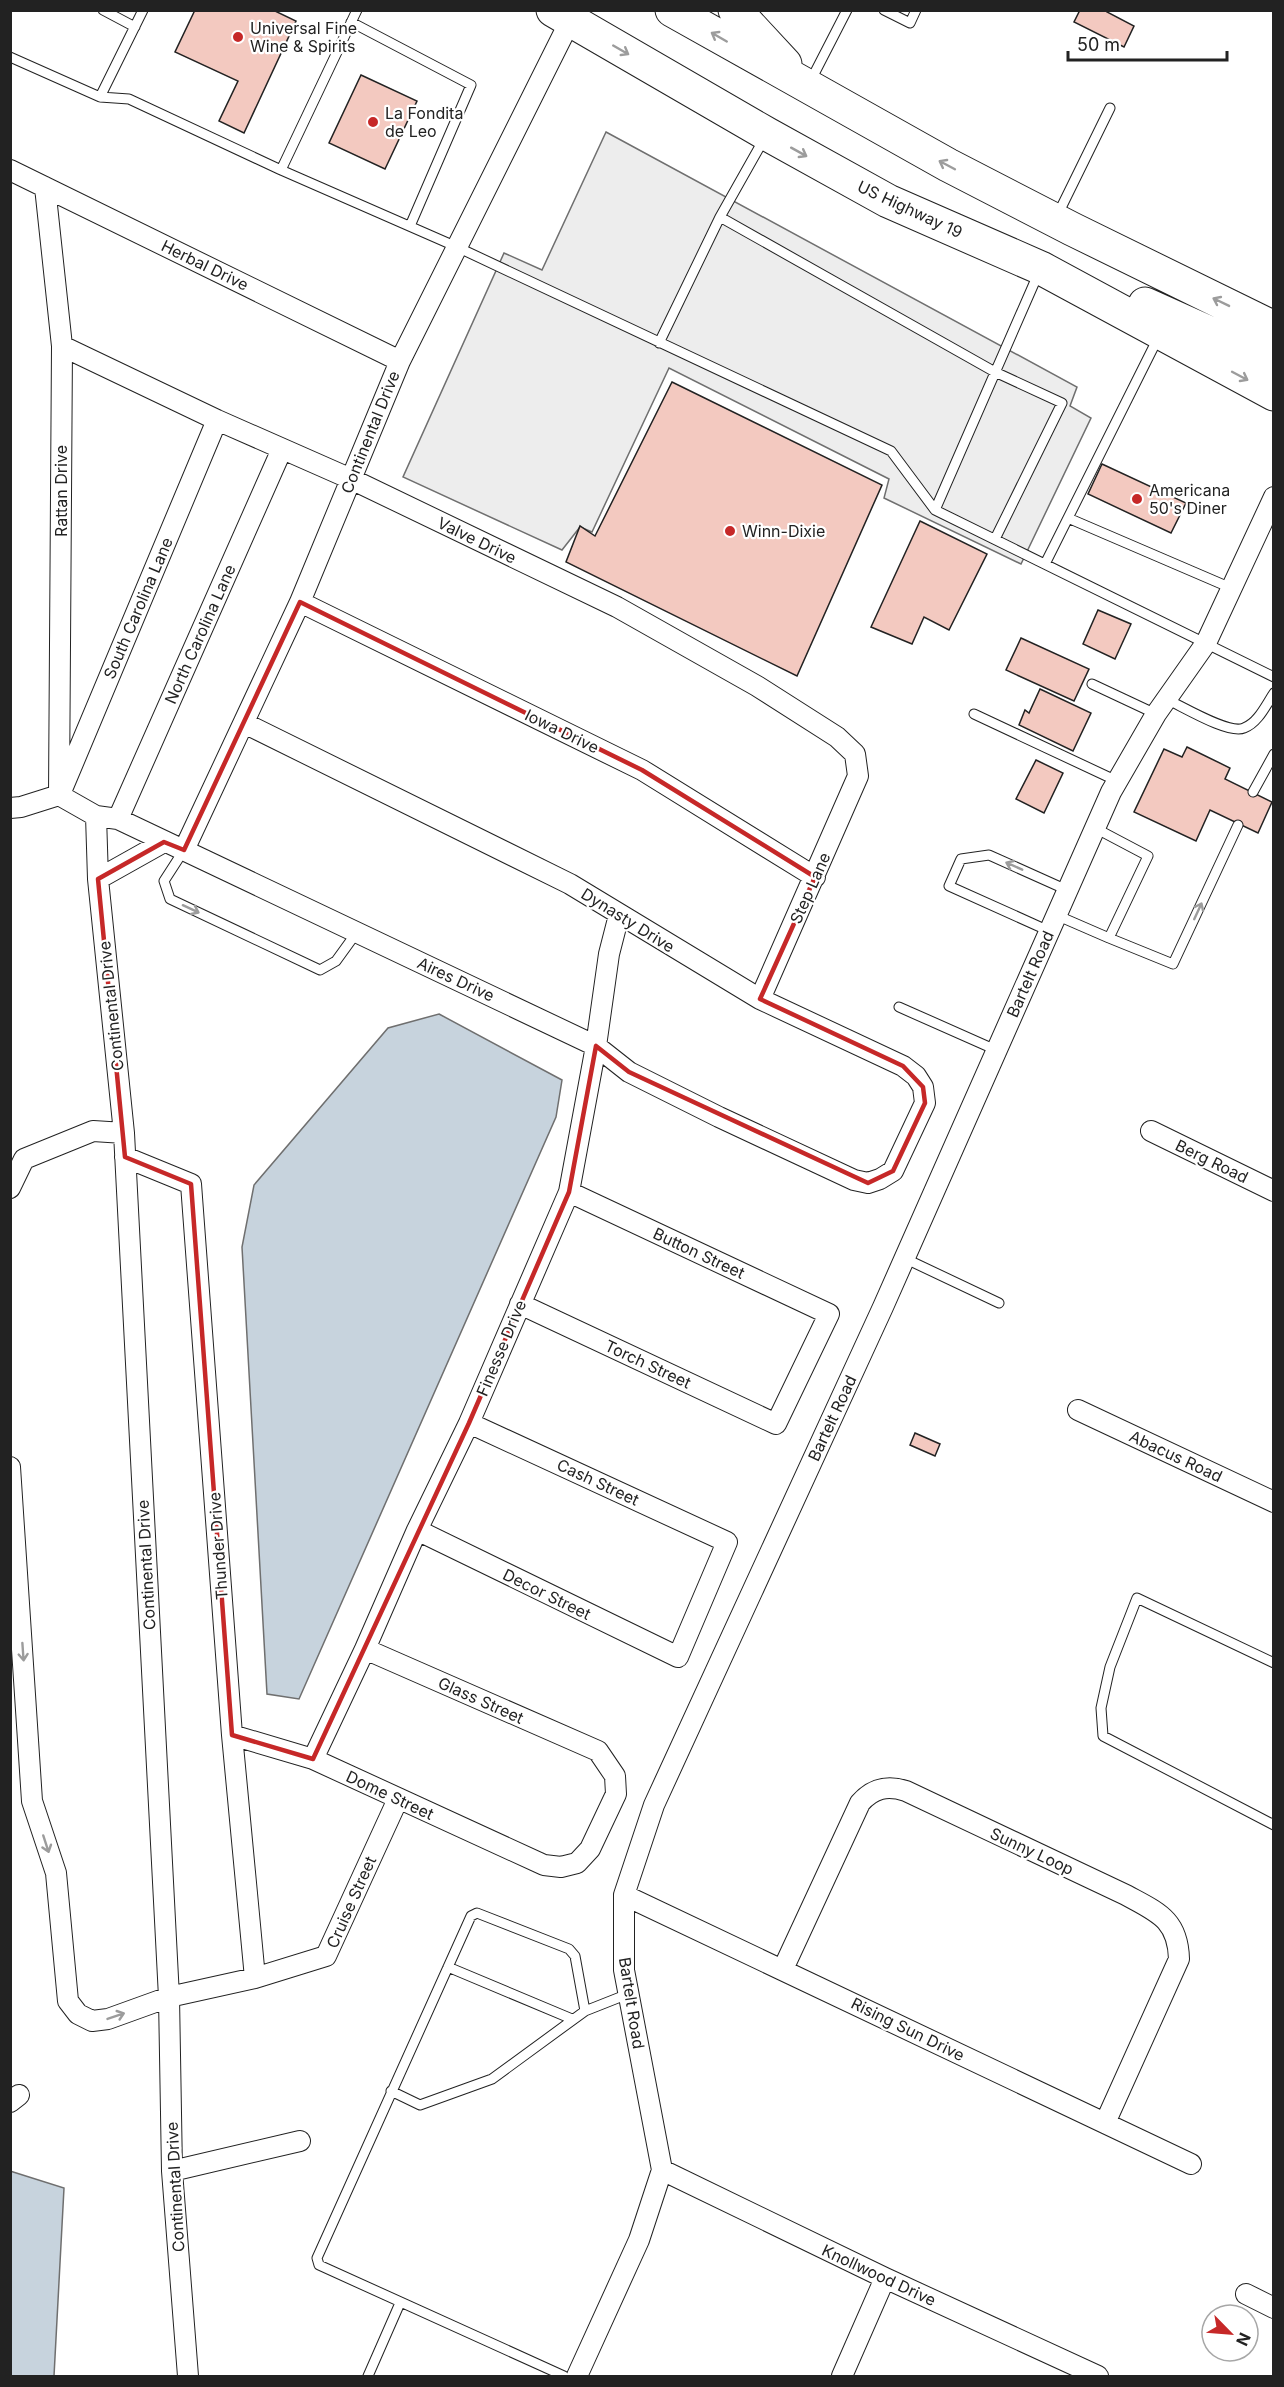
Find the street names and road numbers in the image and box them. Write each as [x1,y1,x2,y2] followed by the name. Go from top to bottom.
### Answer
[854,176,966,242] street label: US Highway 19
[158,235,252,295] street label: Herbal Drive
[336,368,404,496] street label: Continental Drive
[51,445,71,537] street label: Rattan Drive
[434,512,520,568] street label: Valve Drive
[99,534,177,682] street label: South Carolina Lane
[160,561,240,707] street label: North Carolina Lane
[522,705,602,757] street label: Iowa Drive
[785,849,835,927] street label: Step Lane
[578,883,678,957] street label: Dynasty Drive
[1002,928,1058,1020] street label: Bartelt Road
[94,940,128,1072] street label: Continental Drive
[414,952,498,1006] street label: Aires Drive
[1172,1135,1252,1187] street label: Berg Road
[650,1223,748,1283] street label: Button Street
[472,1297,530,1399] street label: Finesse Drive
[602,1335,694,1393] street label: Torch Street
[803,1372,861,1464] street label: Bartelt Road
[1126,1426,1226,1486] street label: Abacus Road
[554,1454,642,1510] street label: Cash Street
[204,1491,232,1601] street label: Thunder Drive
[133,1499,159,1631] street label: Continental Drive
[500,1564,594,1624] street label: Decor Street
[435,1672,527,1728] street label: Glass Street
[343,1766,437,1824] street label: Dome Street
[987,1823,1077,1879] street label: Sunny Loop
[322,1853,380,1951] street label: Cruise Street
[615,1956,649,2050] street label: Bartelt Road
[848,1993,968,2065] street label: Rising Sun Drive
[162,2121,188,2253] street label: Continental Drive
[819,2240,939,2310] street label: Knollwood Drive

